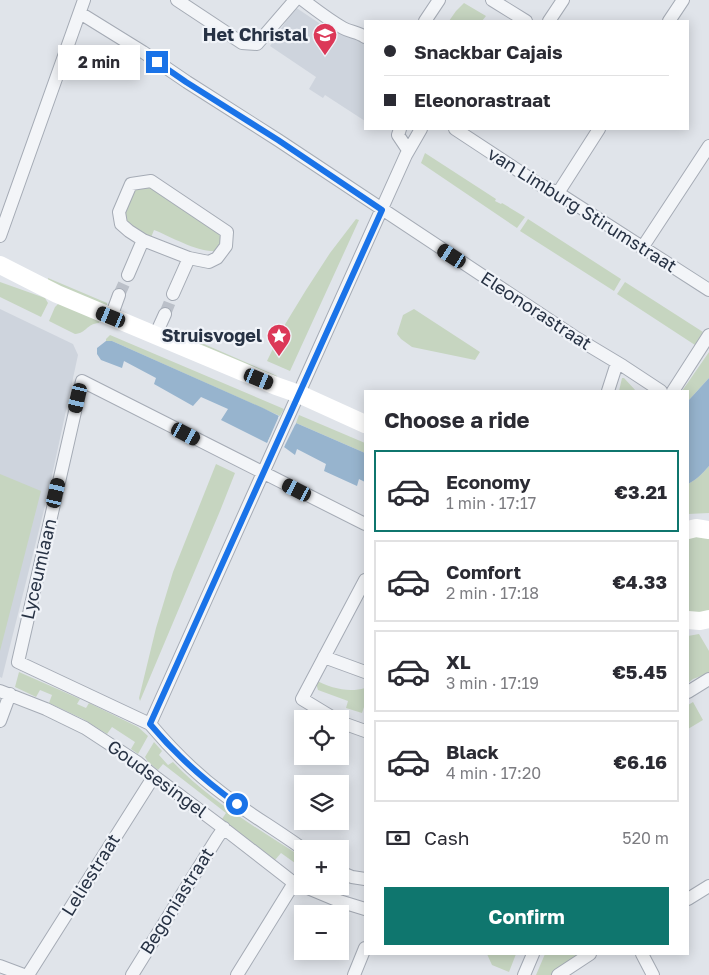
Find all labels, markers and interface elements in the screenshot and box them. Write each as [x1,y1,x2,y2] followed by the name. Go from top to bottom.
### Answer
[312,22,338,56] school or university icon: Het Christal
[203,23,308,45] place label: Het Christal
[414,40,563,63] text: Snackbar Cajais
[57,44,140,80] callout: 2 min
[146,51,168,73] route end
[78,52,120,72] text: 2 min
[414,88,551,111] text: Eleonorastraat
[484,142,681,276] street label: van Limburg Stirumstraat
[435,242,468,270] car
[477,266,596,354] street label: Eleonorastraat
[94,304,127,330] car
[266,323,292,357] place icon: Struisvogel
[161,324,262,346] place label: Struisvogel
[242,366,275,392] car
[67,382,88,414] car
[384,406,530,433] text: Choose a ride
[169,420,202,448] car
[386,469,431,514] icon: car
[446,470,531,493] text: Economy
[45,477,66,509] car
[280,477,313,503] car
[615,480,667,503] text: €3.21
[446,493,536,513] text: 1 min · 17:17
[16,516,60,621] street label: Lyceumlaan
[386,559,431,604] icon: car
[446,560,521,583] text: Comfort
[612,570,667,593] text: €4.33
[446,583,539,603] text: 2 min · 17:18
[386,649,431,694] icon: car
[446,650,471,673] text: XL
[612,660,667,683] text: €5.45
[446,673,539,693] text: 3 min · 17:19
[294,710,349,960] map controls
[294,710,349,765] button: locate
[103,735,212,822] street label: Goudsesingel
[386,739,431,784] icon: car
[446,740,499,763] text: Black
[614,750,667,773] text: €6.16
[446,763,541,783] text: 4 min · 17:20
[294,775,349,830] button: layers
[226,793,248,815] route start
[384,824,412,852] icon: cash
[424,826,469,849] text: Cash
[622,828,669,848] text: 520 m
[56,829,124,920] street label: Leliestraat
[294,840,349,895] button: +
[135,843,218,958] street label: Begoniastraat
[384,887,669,945] button: Confirm
[294,905,349,960] button: −

